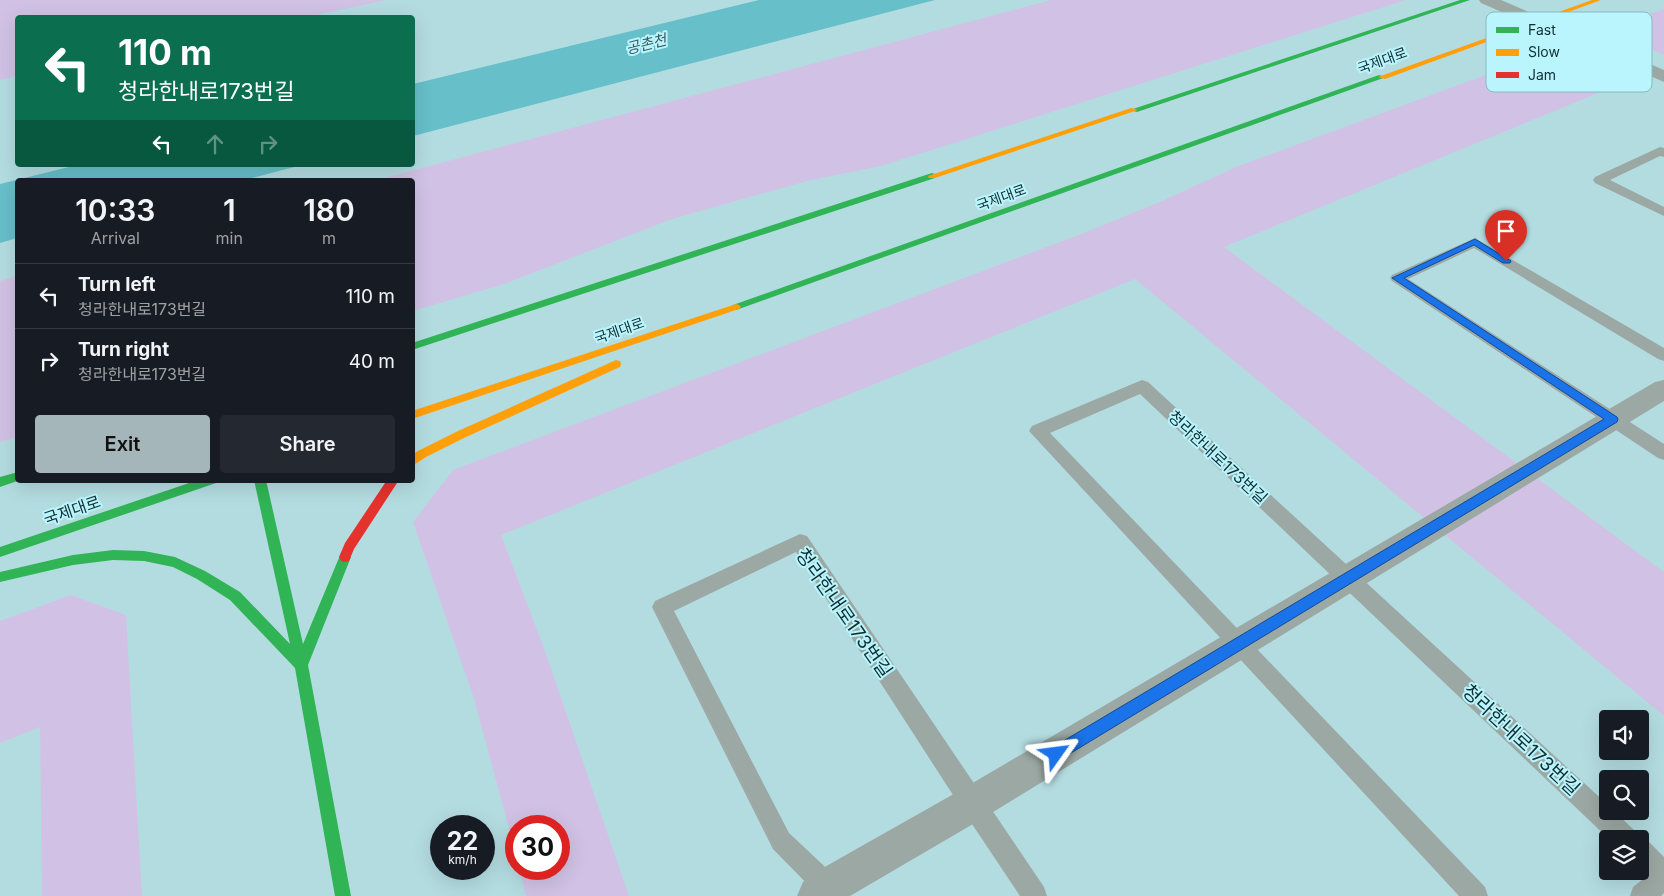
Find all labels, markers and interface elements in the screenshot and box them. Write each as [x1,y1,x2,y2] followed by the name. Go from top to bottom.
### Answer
[1486,12,1652,92] legend
[1528,21,1556,38] text: Fast
[624,29,671,58] water label: 공촌천
[118,31,212,73] text: 110 m
[35,35,100,100] icon: left
[1355,43,1409,77] street label: 국제대로
[1528,43,1560,60] text: Slow
[1528,66,1556,83] text: Jam
[118,78,294,104] text: 청라한내로173번길
[148,130,176,158] icon: left
[201,130,229,158] icon: ahead
[254,130,282,158] icon: right
[974,180,1028,214] street label: 국제대로
[75,192,155,228] text: 10:33
[223,192,236,228] text: 1
[303,192,355,228] text: 180
[1485,210,1527,261] pin
[1492,217,1520,245] icon: arrive
[91,228,140,248] text: Arrival
[216,228,243,248] text: min
[322,228,336,248] text: m
[78,273,156,296] text: Turn left
[35,282,63,310] icon: left
[346,285,395,308] text: 110 m
[78,299,206,319] text: 청라한내로173번길
[592,314,646,346] street label: 국제대로
[78,338,169,361] text: Turn right
[35,347,63,375] icon: right
[349,350,395,373] text: 40 m
[78,364,206,384] text: 청라한내로173번길
[1164,406,1272,508] street label: 청라한내로173번길
[35,415,210,473] button: Exit
[220,415,395,473] button: Share
[41,491,103,529] street label: 국제대로
[791,544,897,682] street label: 청라한내로173번길
[1457,680,1585,800] street label: 청라한내로173번길
[1599,710,1649,880] map controls
[1599,710,1649,760] button: sound
[1029,727,1081,779] position arrow
[1599,770,1649,820] button: search
[505,815,570,880] speed limit sign: 30
[447,826,478,856] text: 22
[1599,830,1649,880] button: layers
[448,852,477,867] text: km/h

